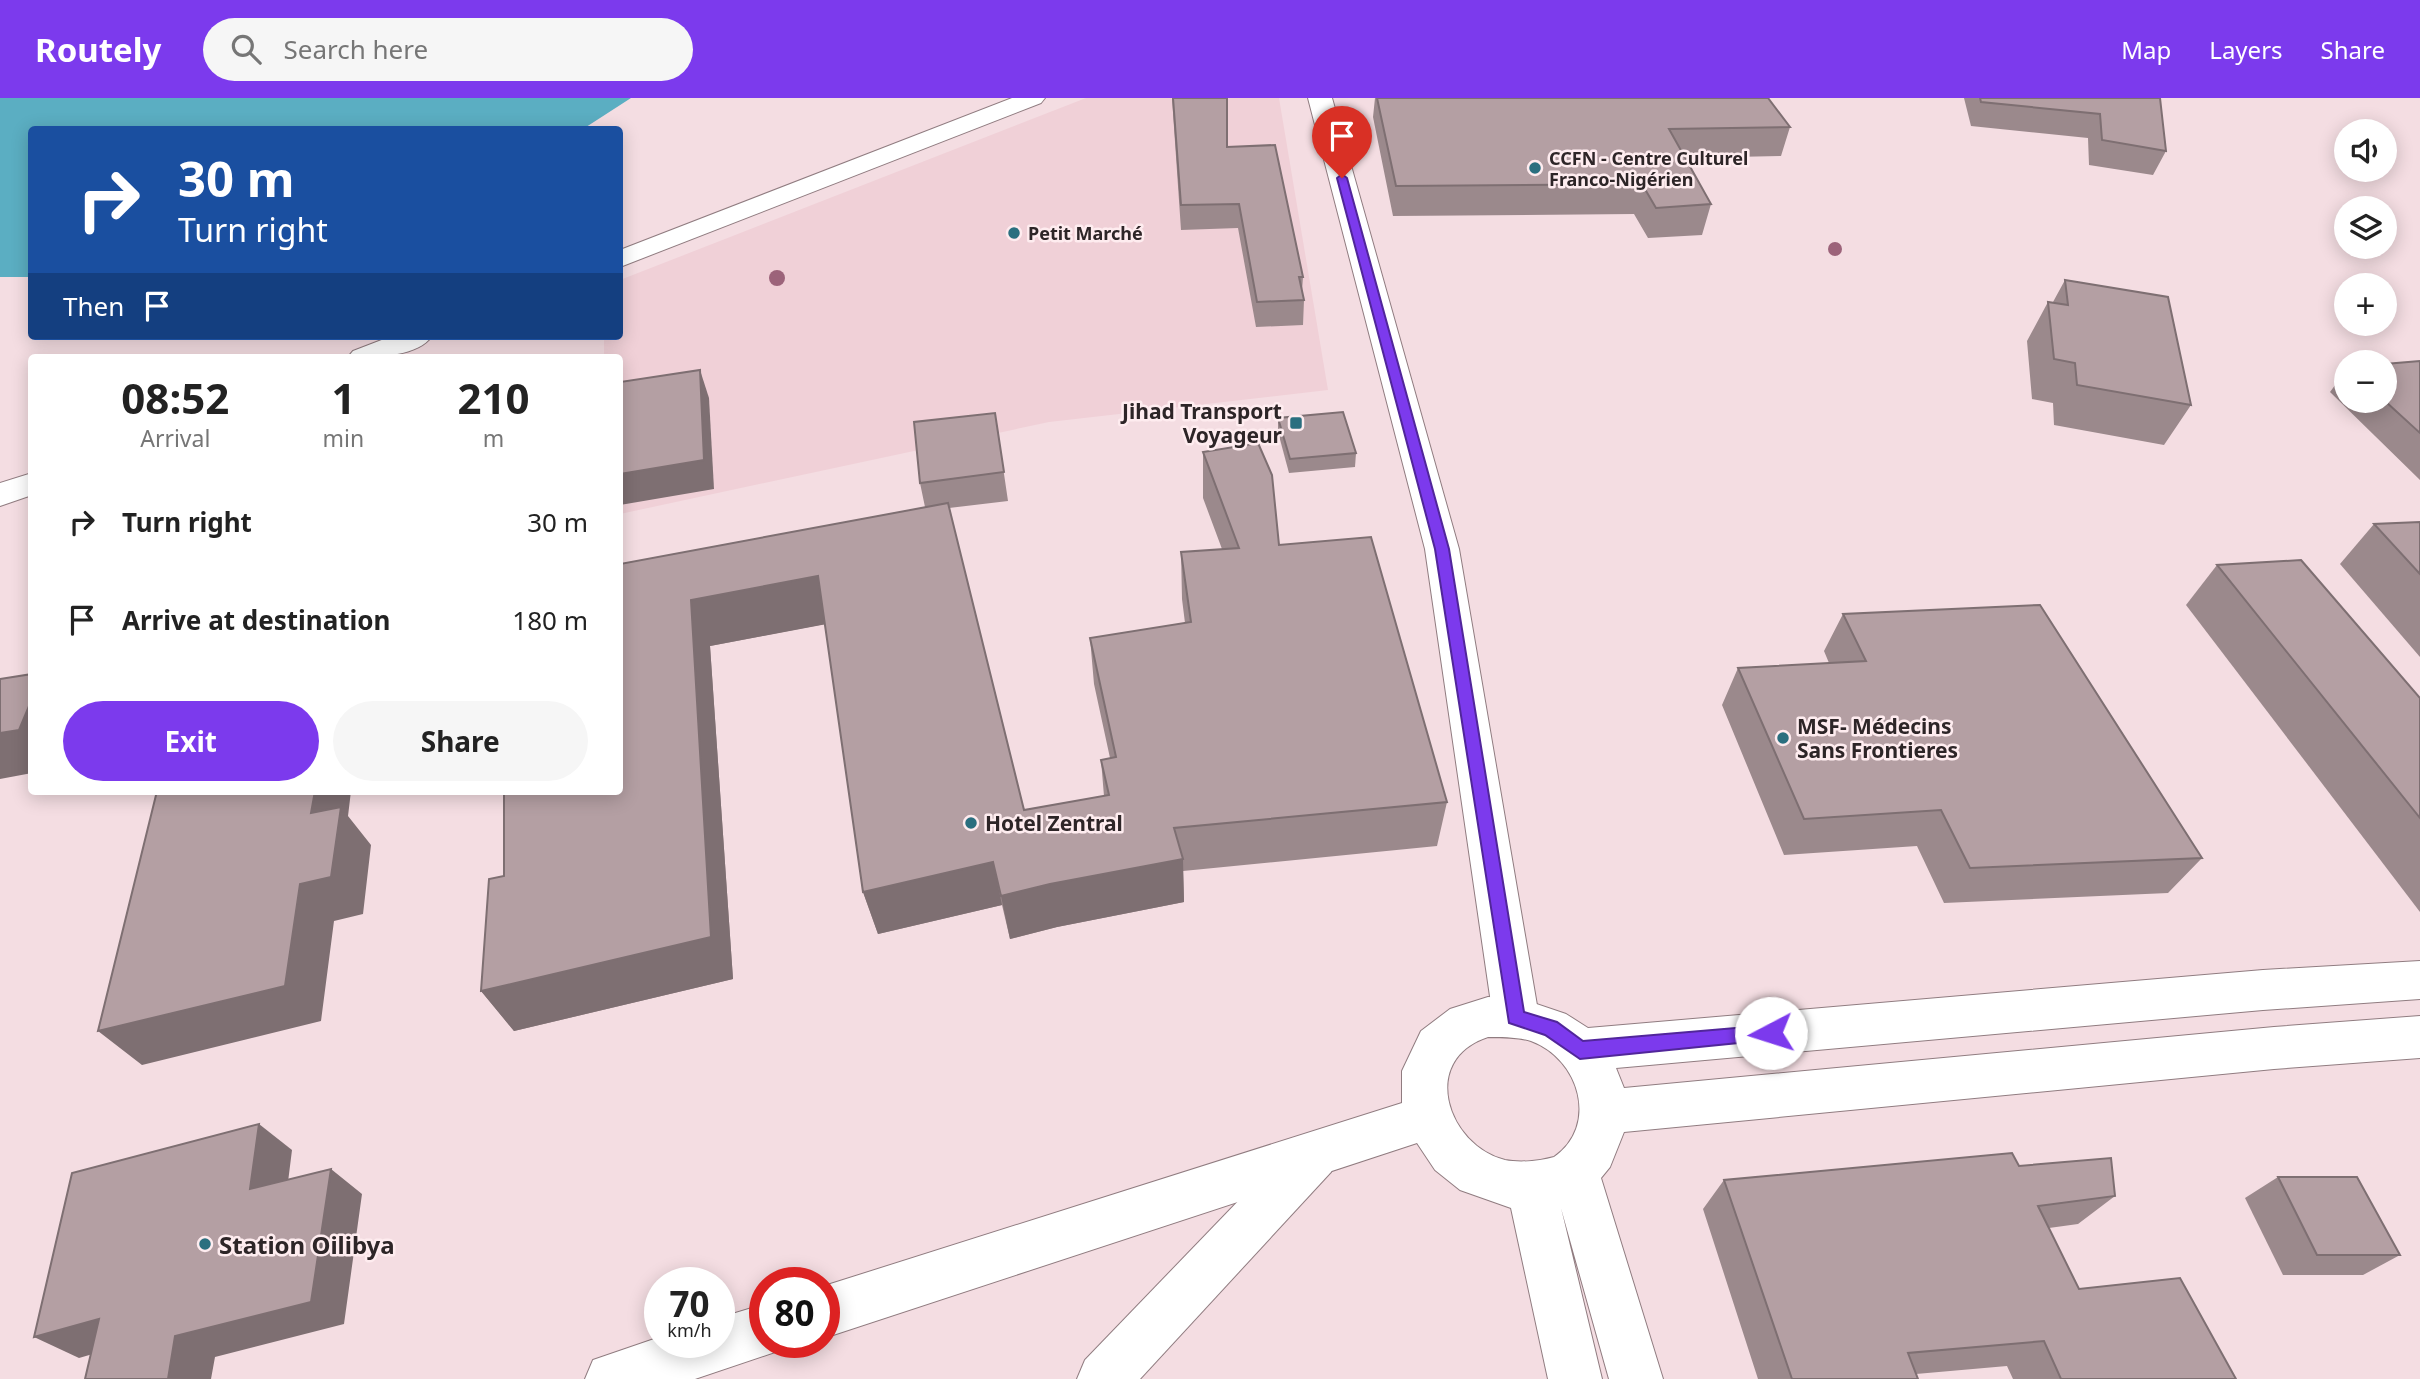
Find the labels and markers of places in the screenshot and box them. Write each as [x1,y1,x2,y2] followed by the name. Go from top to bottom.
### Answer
[1312,106,1372,178] pin
[1549,146,1748,191] place label: CCFN - Centre Culturel Franco-Nigérien
[1527,160,1543,176] marker: CCFN - Centre Culturel Franco-Nigérien
[1028,221,1143,245] place label: Petit Marché
[1006,225,1022,241] marker: Petit Marché
[1120,397,1283,449] place label: Jihad Transport Voyageur
[1288,415,1304,431] marker: Jihad Transport Voyageur
[1797,712,1958,764] place label: MSF- Médecins Sans Frontieres
[1775,730,1791,746] marker: MSF- Médecins Sans Frontieres
[985,809,1123,837] place label: Hotel Zentral
[963,815,979,831] marker: Hotel Zentral
[219,1228,395,1261] place label: Station Oilibya
[197,1236,213,1252] marker: Station Oilibya

